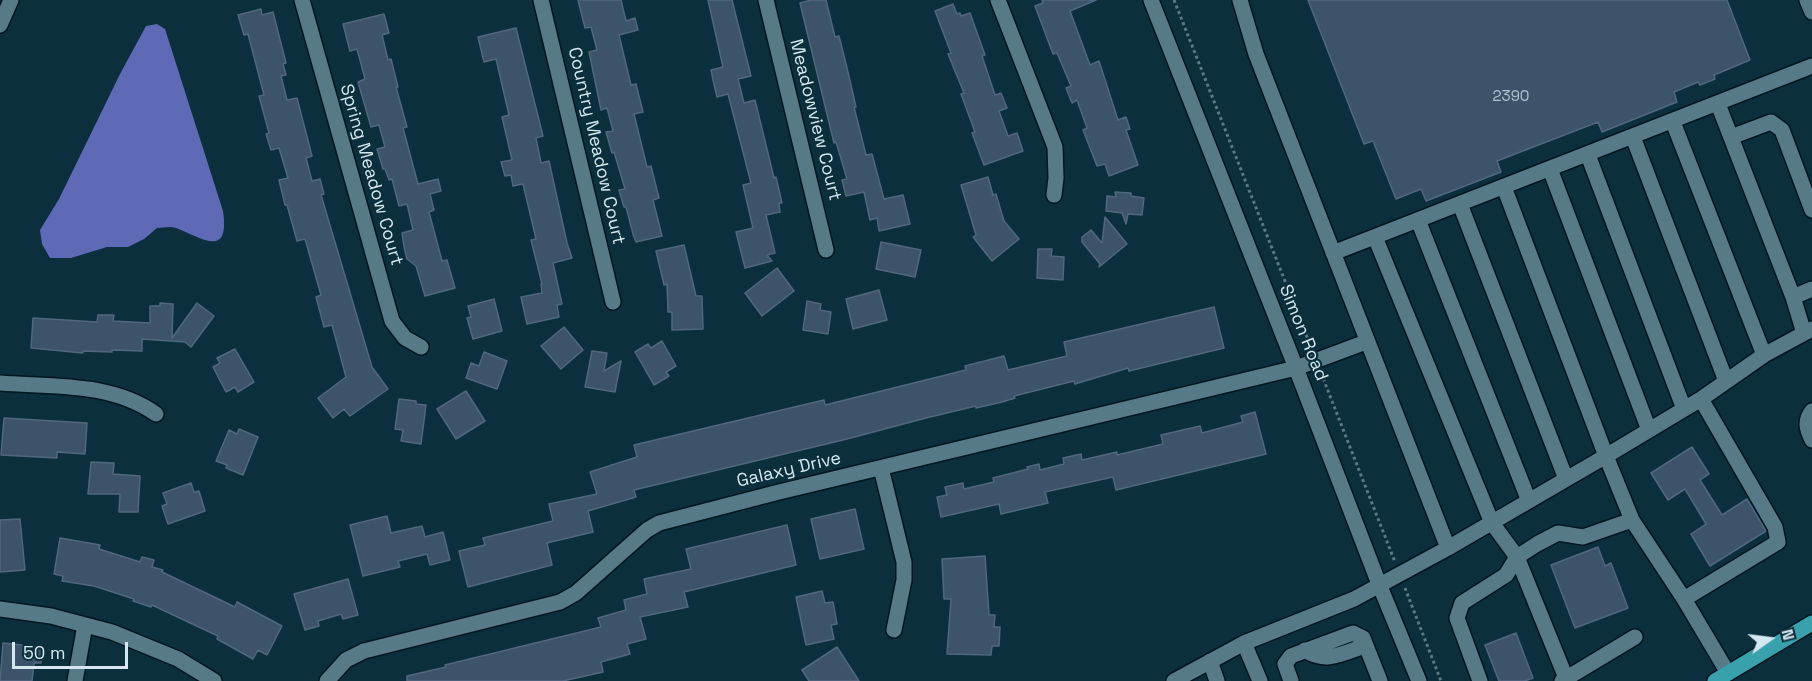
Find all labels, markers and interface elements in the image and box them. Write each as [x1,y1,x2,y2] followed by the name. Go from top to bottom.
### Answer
[784,37,846,203] street label: Meadowview Court
[563,45,629,247] street label: Country Meadow Court
[335,82,407,268] street label: Spring Meadow Court
[1493,88,1529,106] house number: 2390
[1274,282,1332,384] street label: Simon Road
[735,448,843,492] street label: Galaxy Drive
[1740,609,1800,669] north arrow
[1776,627,1799,642] text: N
[15,630,130,668] scale bar
[23,641,65,664] text: 50 m

